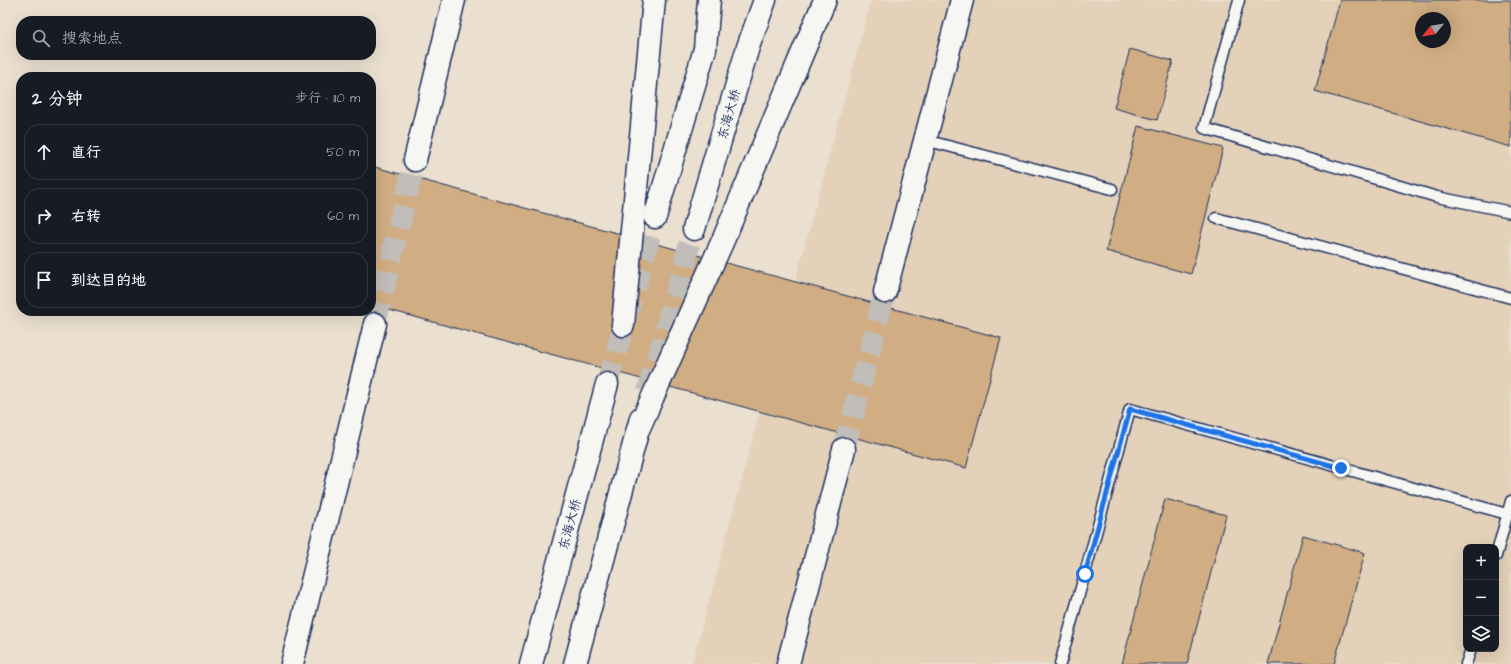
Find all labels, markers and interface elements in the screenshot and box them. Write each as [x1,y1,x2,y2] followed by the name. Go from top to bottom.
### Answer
[1415,12,1451,48] north arrow
[16,16,376,60] search box
[30,27,52,49] icon: search
[62,28,122,49] text: 搜索地点
[32,87,83,111] text: 2 分钟
[713,87,745,142] street label: 东海大桥
[295,89,360,107] text: 步行 · 110 m
[33,141,55,163] icon: ahead
[71,142,101,163] text: 直行
[326,143,359,161] text: 50 m
[33,205,55,227] icon: right
[71,206,101,227] text: 右转
[327,207,359,225] text: 60 m
[33,269,55,291] icon: arrive
[71,270,146,291] text: 到达目的地
[1332,459,1350,477] route end
[555,497,585,552] street label: 东海大桥
[1463,544,1499,652] map controls
[1463,544,1499,580] button: +
[1076,565,1094,583] route start
[1463,580,1499,616] button: −
[1463,616,1499,652] button: layers

